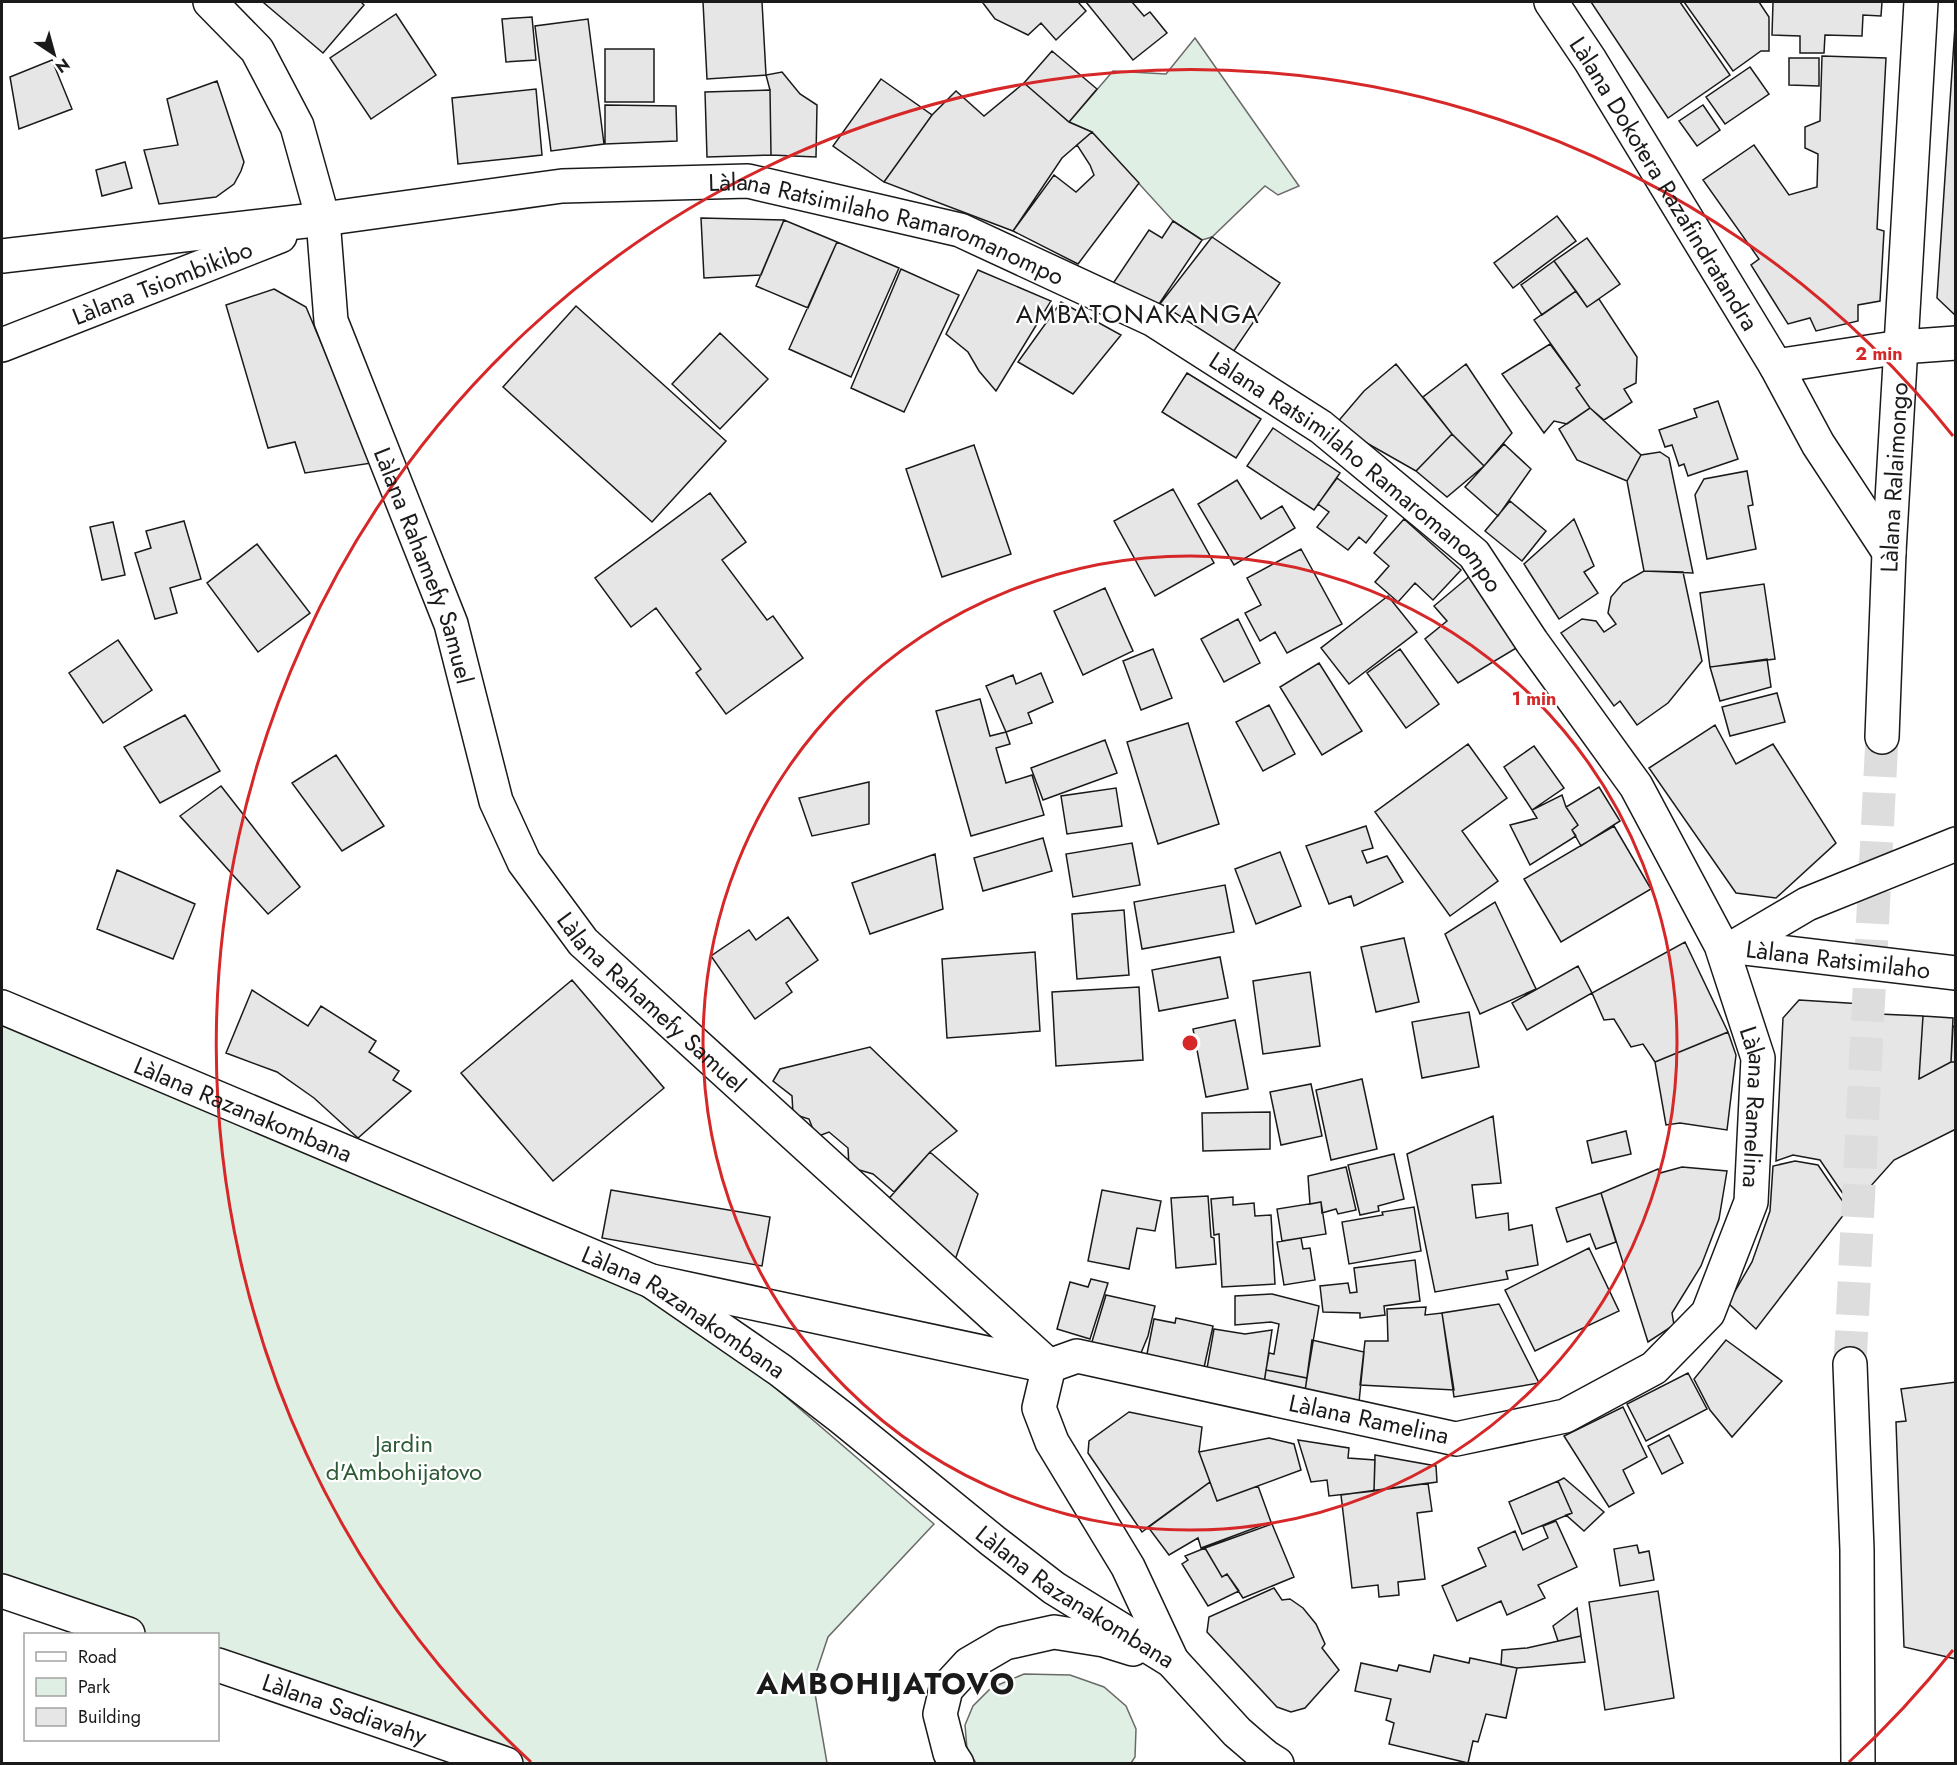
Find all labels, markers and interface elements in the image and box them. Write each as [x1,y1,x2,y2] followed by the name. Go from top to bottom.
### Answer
[24,24,84,84] north arrow
[1561,29,1768,337] street label: Làlana Dokotera Razafindratandra
[51,53,74,79] text: N
[708,164,1070,293] street label: Làlana Ratsimilaho Ramaromanompo
[67,231,257,333] street label: Làlana Tsiombikibo
[1016,295,1260,333] district label: AMBATONAKANGA
[1855,341,1903,367] text: 2 min
[1203,342,1512,599] street label: Làlana Ratsimilaho Ramaromanompo
[1871,381,1916,573] street label: Làlana Ralaimongo
[365,442,483,687] street label: Làlana Rahamefy Samuel
[1512,686,1556,712] text: 1 min
[549,904,754,1100] street label: Làlana Rahamefy Samuel
[1744,931,1932,987] street label: Làlana Ratsimilaho
[1731,1021,1776,1189] street label: Làlana Ramelina
[1180,1033,1200,1053] centre of rings
[129,1047,358,1171] street label: Làlana Razanakombana
[576,1236,793,1387] street label: Làlana Razanakombana
[1286,1385,1452,1453] street label: Làlana Ramelina
[326,1426,482,1489] park label: Jardin d'Ambohijatovo
[968,1516,1182,1676] street label: Làlana Razanakombana
[24,1633,219,1741] legend
[78,1644,117,1670] text: Road
[755,1662,1016,1705] district label: AMBOHIJATOVO
[258,1664,432,1753] street label: Làlana Sadiavahy
[78,1674,110,1700] text: Park
[78,1704,141,1730] text: Building

